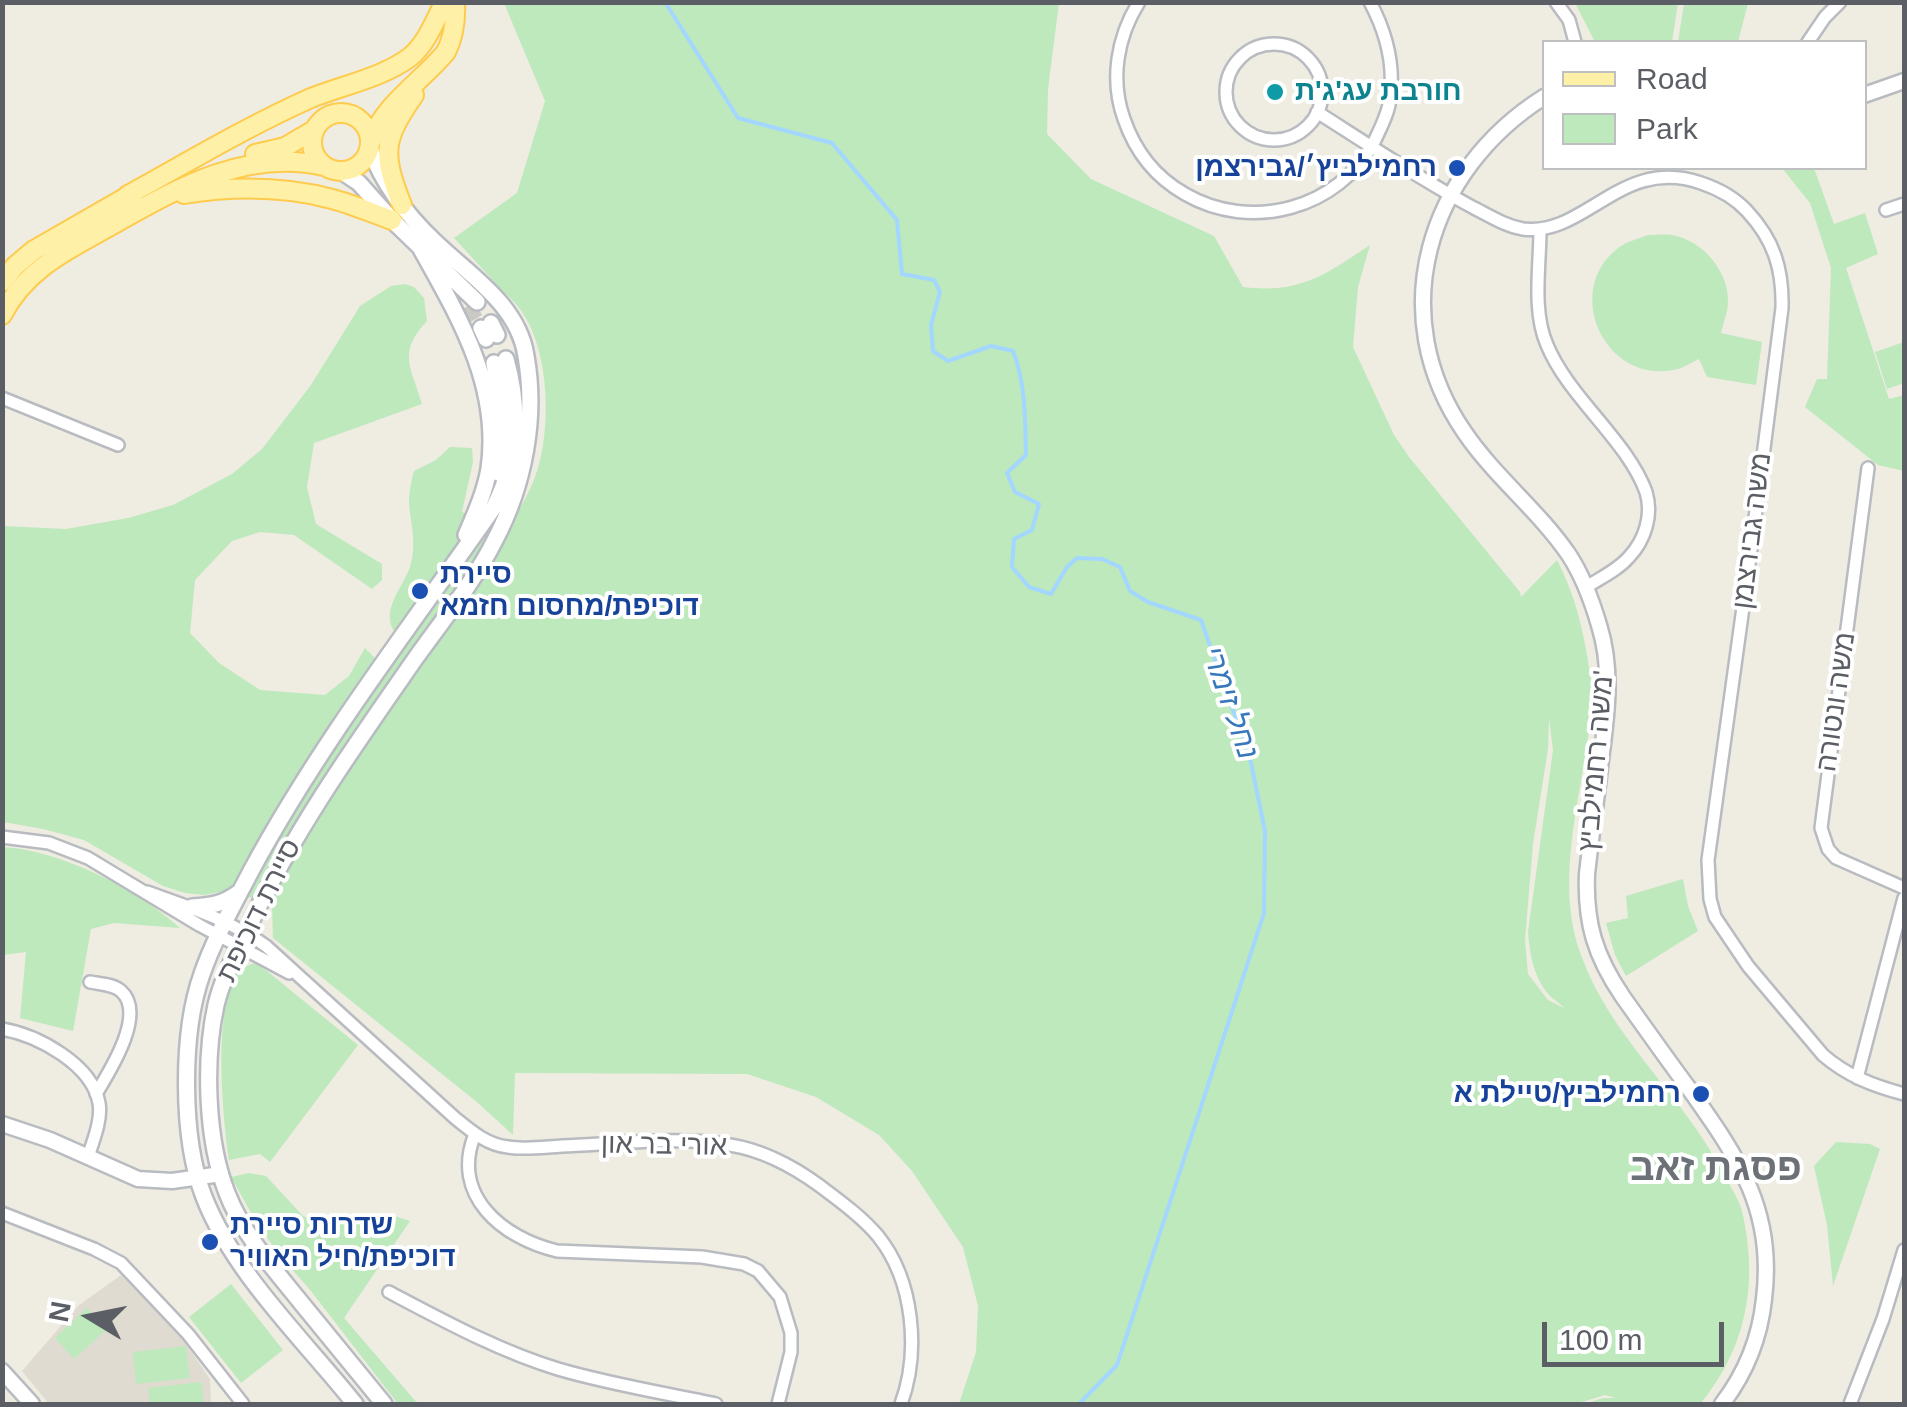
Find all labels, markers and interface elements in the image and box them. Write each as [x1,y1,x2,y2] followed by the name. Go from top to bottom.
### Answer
[1542,40,1867,170] legend
[1636,62,1708,95] text: Road
[1295,75,1462,109] place label: חורבת עג'ג'ת
[1264,81,1286,103] marker: חורבת עג'ג'ת
[1636,112,1698,145] text: Park
[1195,151,1437,185] place label: רחמילביץ׳/גבירצמן
[1446,157,1468,179] marker: רחמילביץ׳/גבירצמן
[1727,451,1779,611] street label: משה גבירצמן
[440,558,699,624] place label: סיירת דוכיפת/מחסום חזמא
[409,580,431,602] marker: סיירת דוכיפת/מחסום חזמא
[1811,630,1863,774] street label: משה ונטורה
[1193,642,1265,764] water label: נחל זימרי
[1572,669,1622,853] street label: משה רחמילביץ'
[211,834,309,988] street label: סיירת דוכיפת
[1454,1077,1681,1111] place label: רחמילביץ/טיילת א
[1690,1083,1712,1105] marker: רחמילביץ/טיילת א
[600,1128,728,1164] street label: אורי בר און
[1630,1147,1802,1193] district label: פסגת זאב
[230,1209,456,1275] place label: שדרות סיירת דוכיפת/חיל האוויר
[199,1231,221,1253] marker: שדרות סיירת דוכיפת/חיל האוויר
[40,1267,140,1367] north arrow
[43,1299,77,1324] text: N
[1547,1302,1730,1364] scale bar
[1559,1323,1642,1356] text: 100 m

